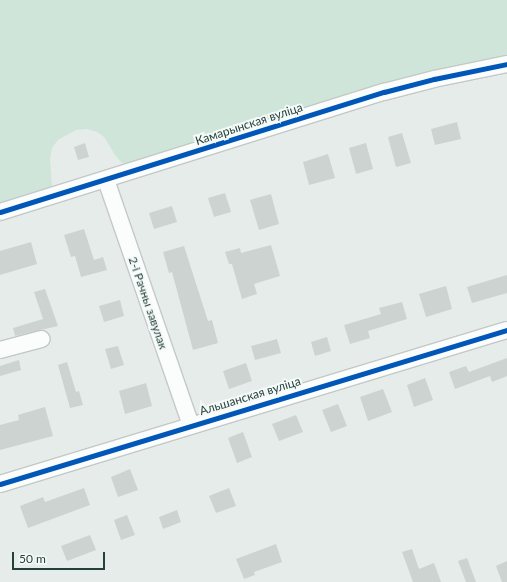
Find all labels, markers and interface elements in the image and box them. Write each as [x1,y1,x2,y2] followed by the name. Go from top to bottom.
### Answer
[194,100,304,148] street label: Камарынская вуліца
[125,255,171,351] street label: 2-і Рачны завулак
[198,374,302,418] street label: Альшанская вуліца
[14,544,107,570] scale bar
[19,551,46,566] text: 50 m

